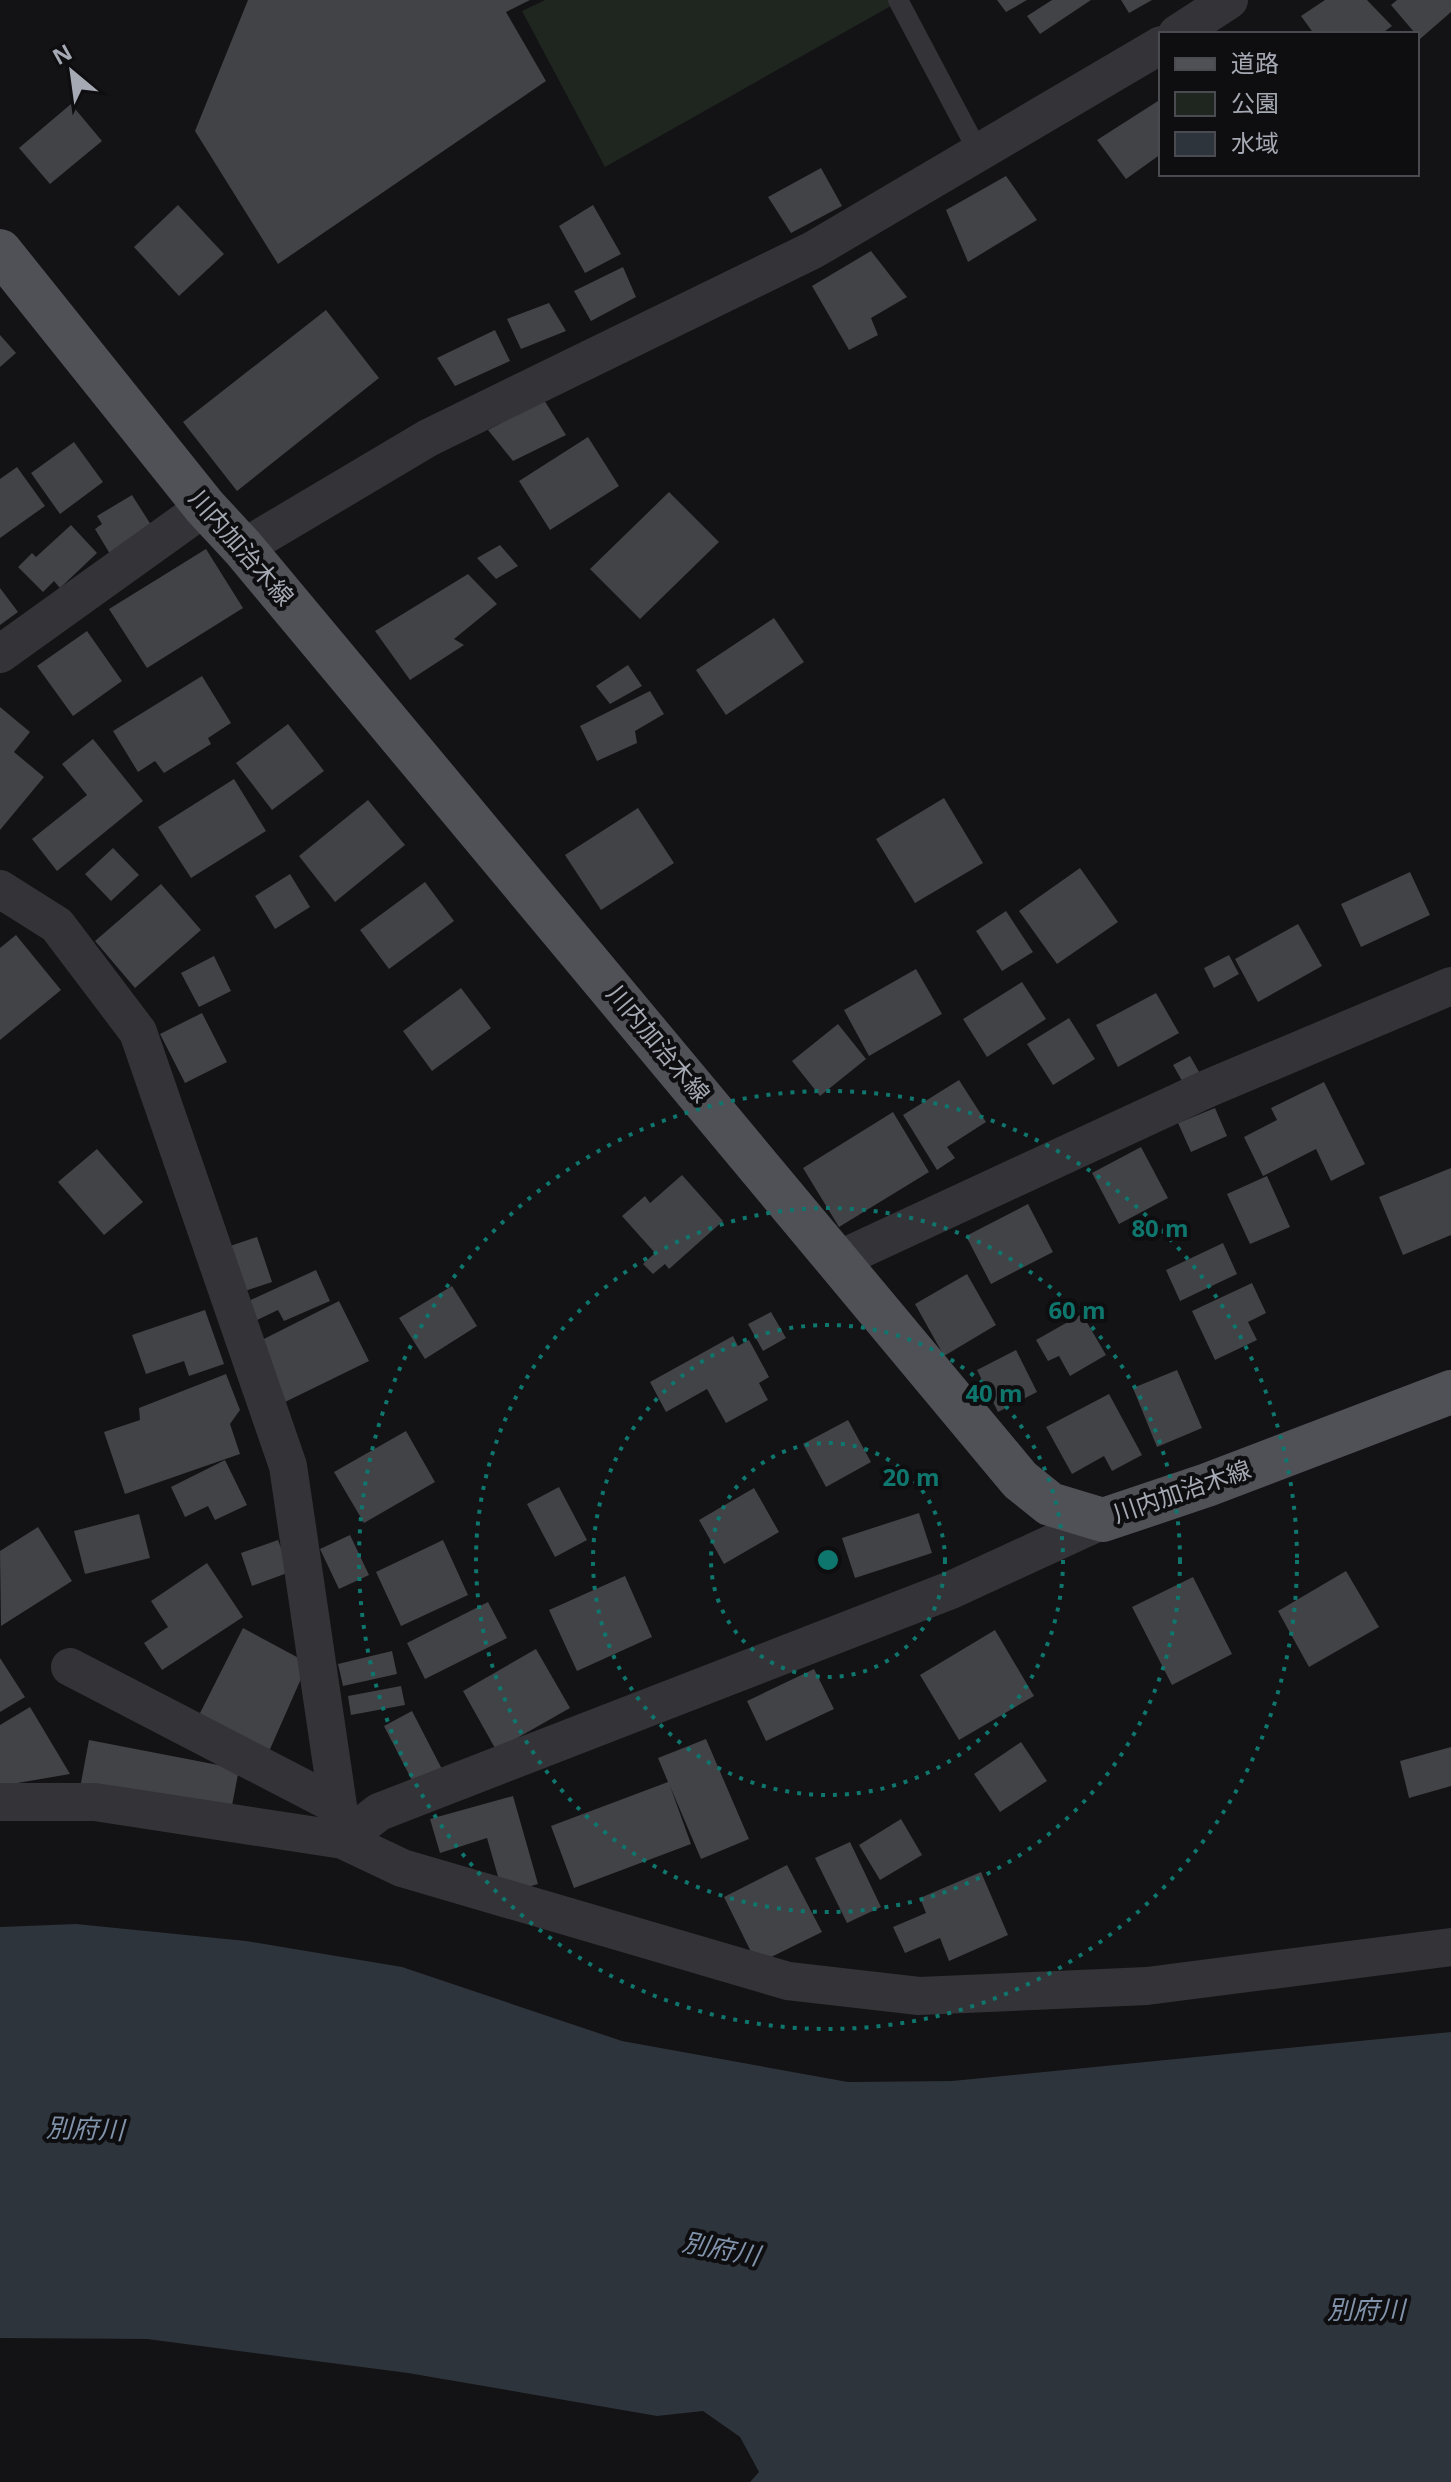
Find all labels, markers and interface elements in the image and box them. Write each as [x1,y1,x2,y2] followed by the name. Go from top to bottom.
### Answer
[32,32,112,112] north arrow
[1159,32,1419,176] legend
[47,36,77,71] text: N
[1231,46,1279,79] text: 道路
[1231,86,1279,119] text: 公園
[1231,126,1279,159] text: 水域
[182,482,302,612] street label: 川内加治木線
[600,977,718,1109] street label: 川内加治木線
[1131,1211,1189,1244] text: 80 m
[1048,1293,1106,1326] text: 60 m
[965,1376,1023,1409] text: 40 m
[1108,1452,1255,1530] street label: 川内加治木線
[882,1460,940,1493] text: 20 m
[814,1546,842,1574] centre of rings
[45,2109,128,2147] water label: 別府川
[679,2223,766,2274] water label: 別府川
[1327,2291,1408,2327] water label: 別府川

